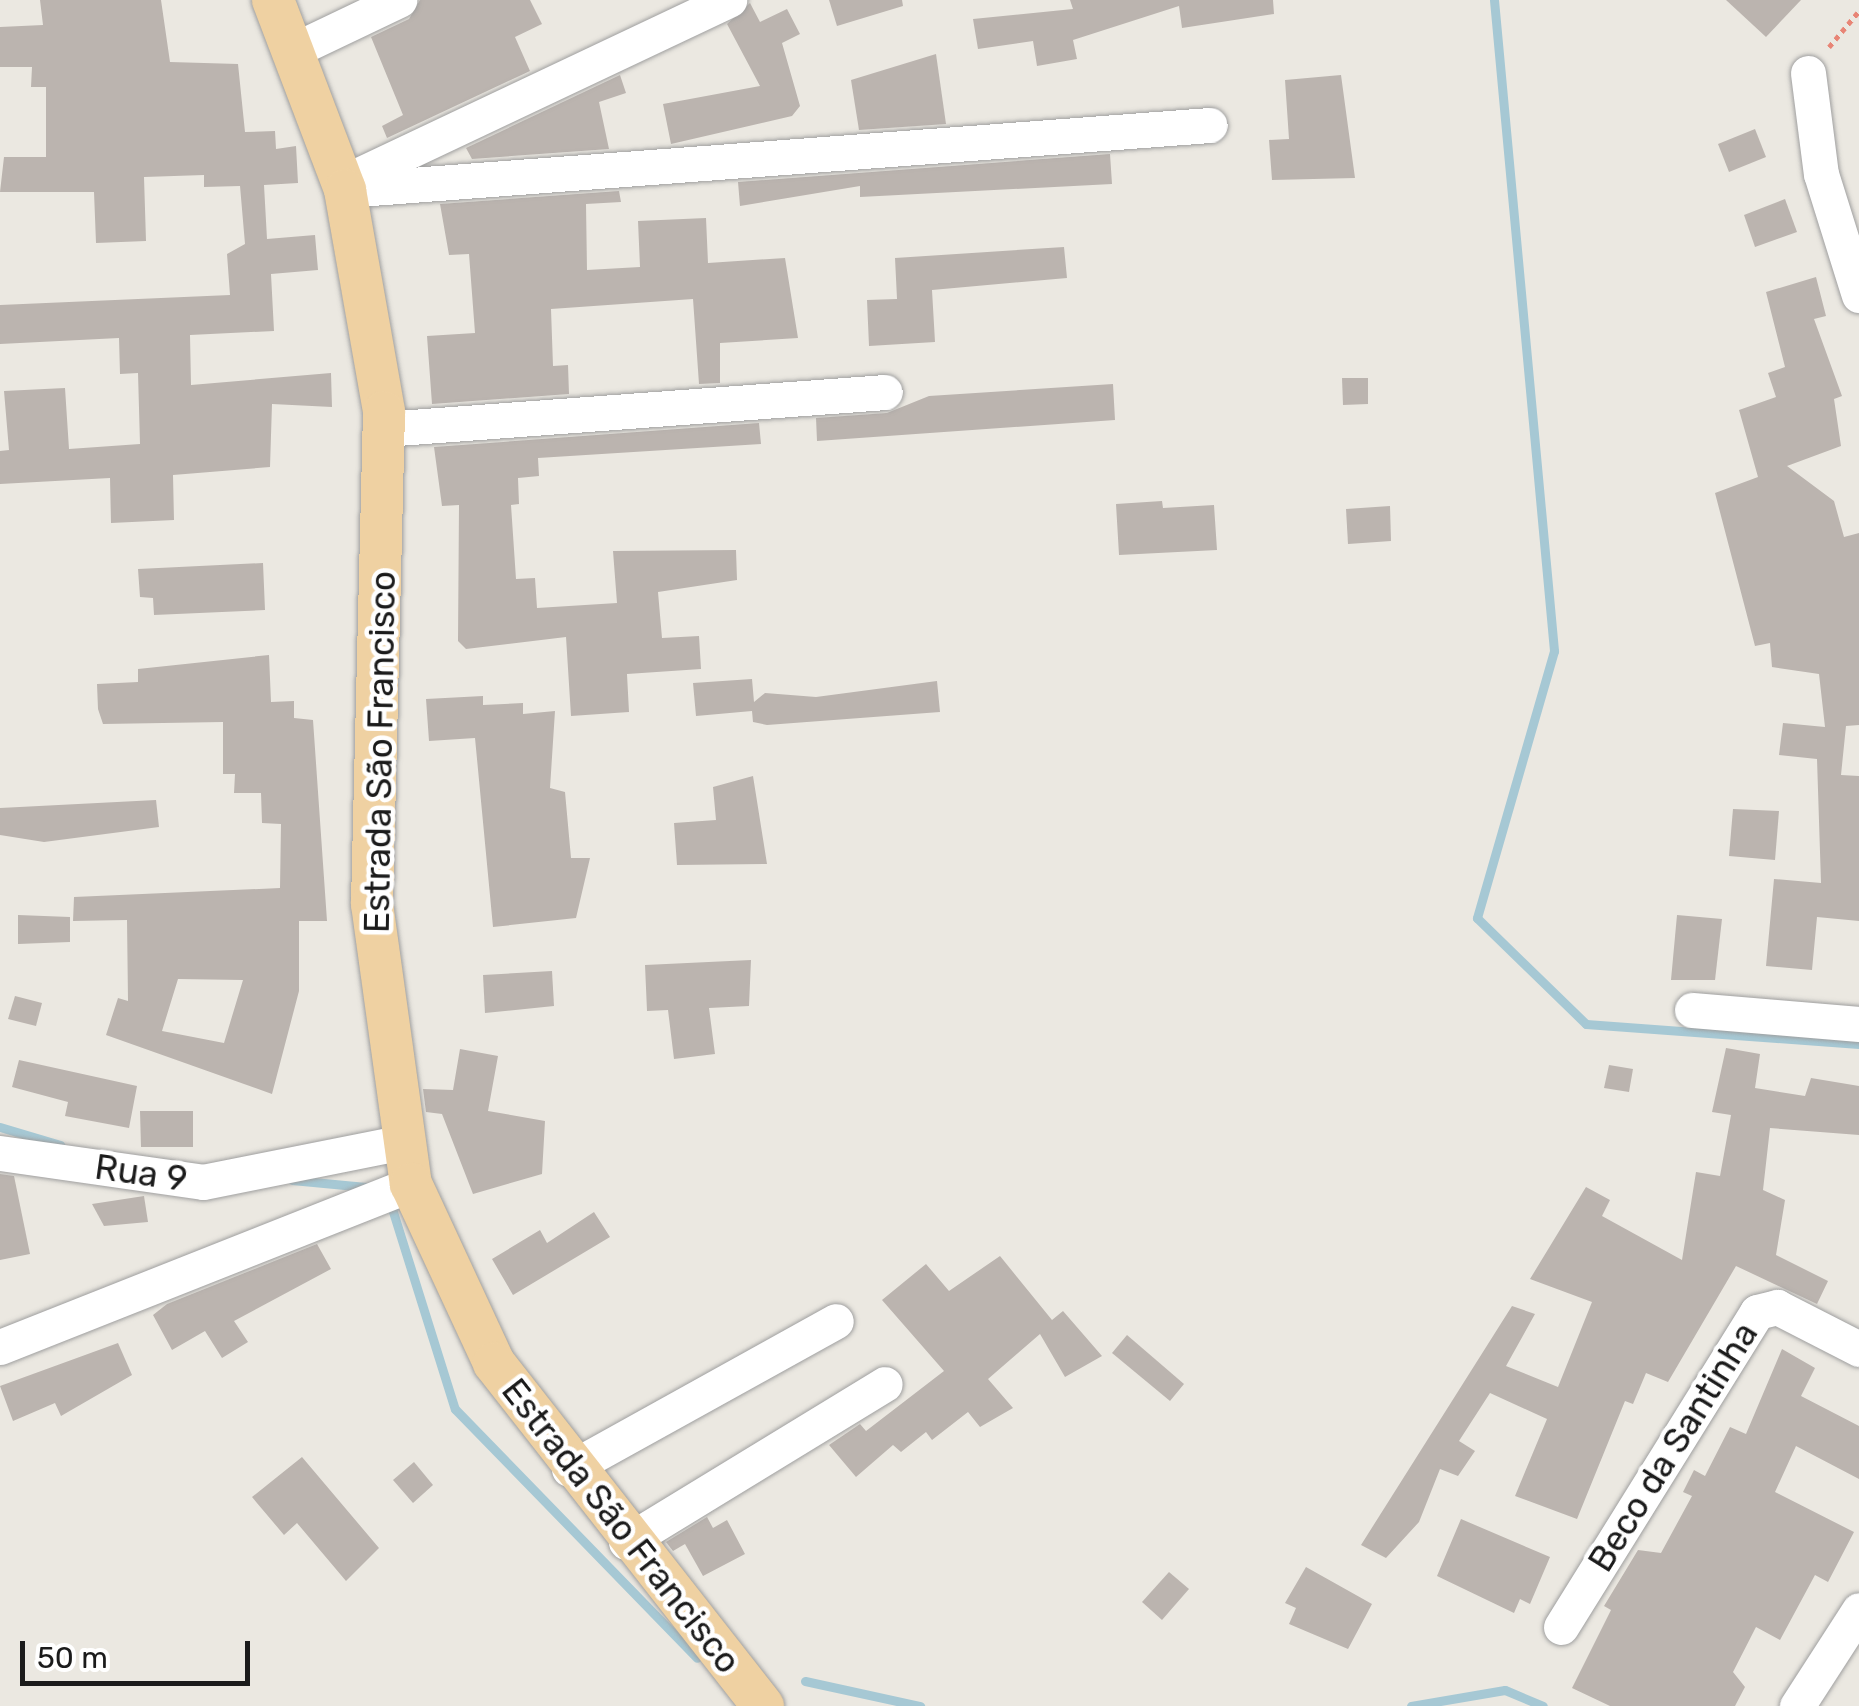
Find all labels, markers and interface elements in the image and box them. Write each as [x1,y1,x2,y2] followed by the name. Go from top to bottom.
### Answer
[356,571,404,933] street label: Estrada São Francisco
[92,1146,190,1200] street label: Rua 9
[1579,1315,1767,1579] street label: Beco da Santinha
[493,1370,749,1682] street label: Estrada São Francisco
[25,1621,255,1683] scale bar
[37,1640,108,1676] text: 50 m

